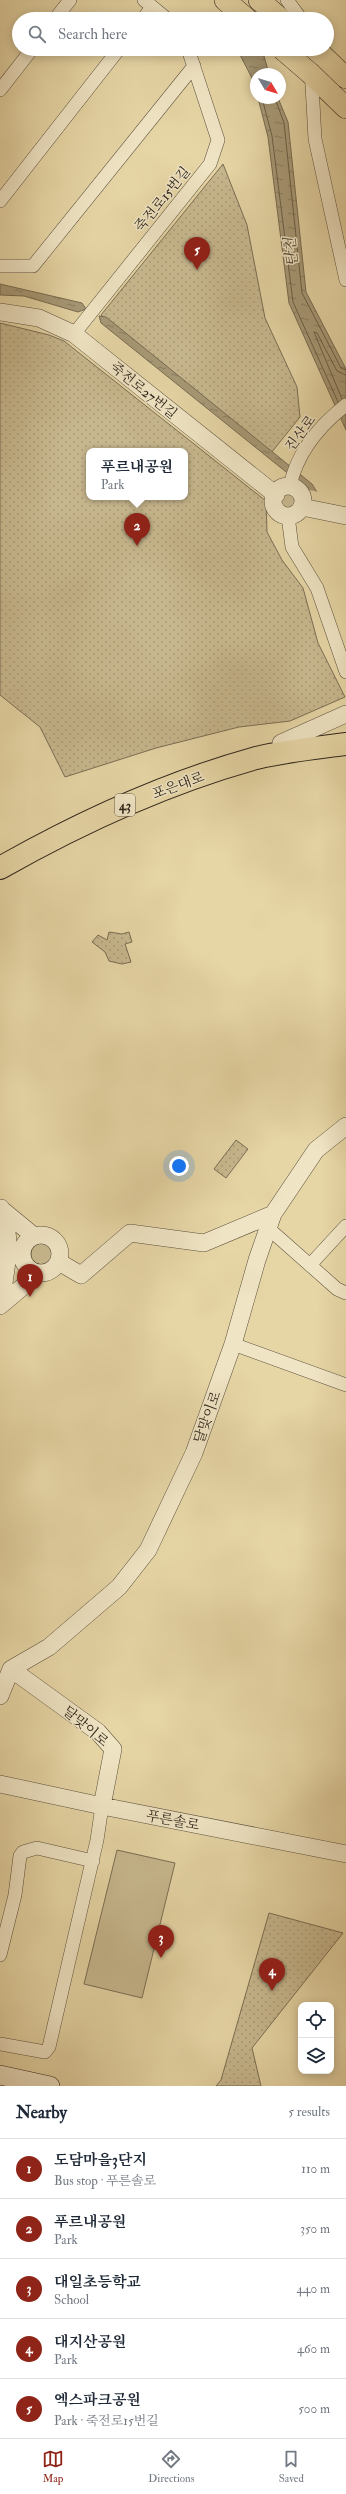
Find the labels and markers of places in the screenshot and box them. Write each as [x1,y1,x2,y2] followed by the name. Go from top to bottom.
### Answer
[184,237,210,270] pin: 5
[124,513,150,546] pin: 2
[17,1264,43,1297] pin: 1
[148,1925,174,1958] pin: 3
[259,1958,285,1991] pin: 4

